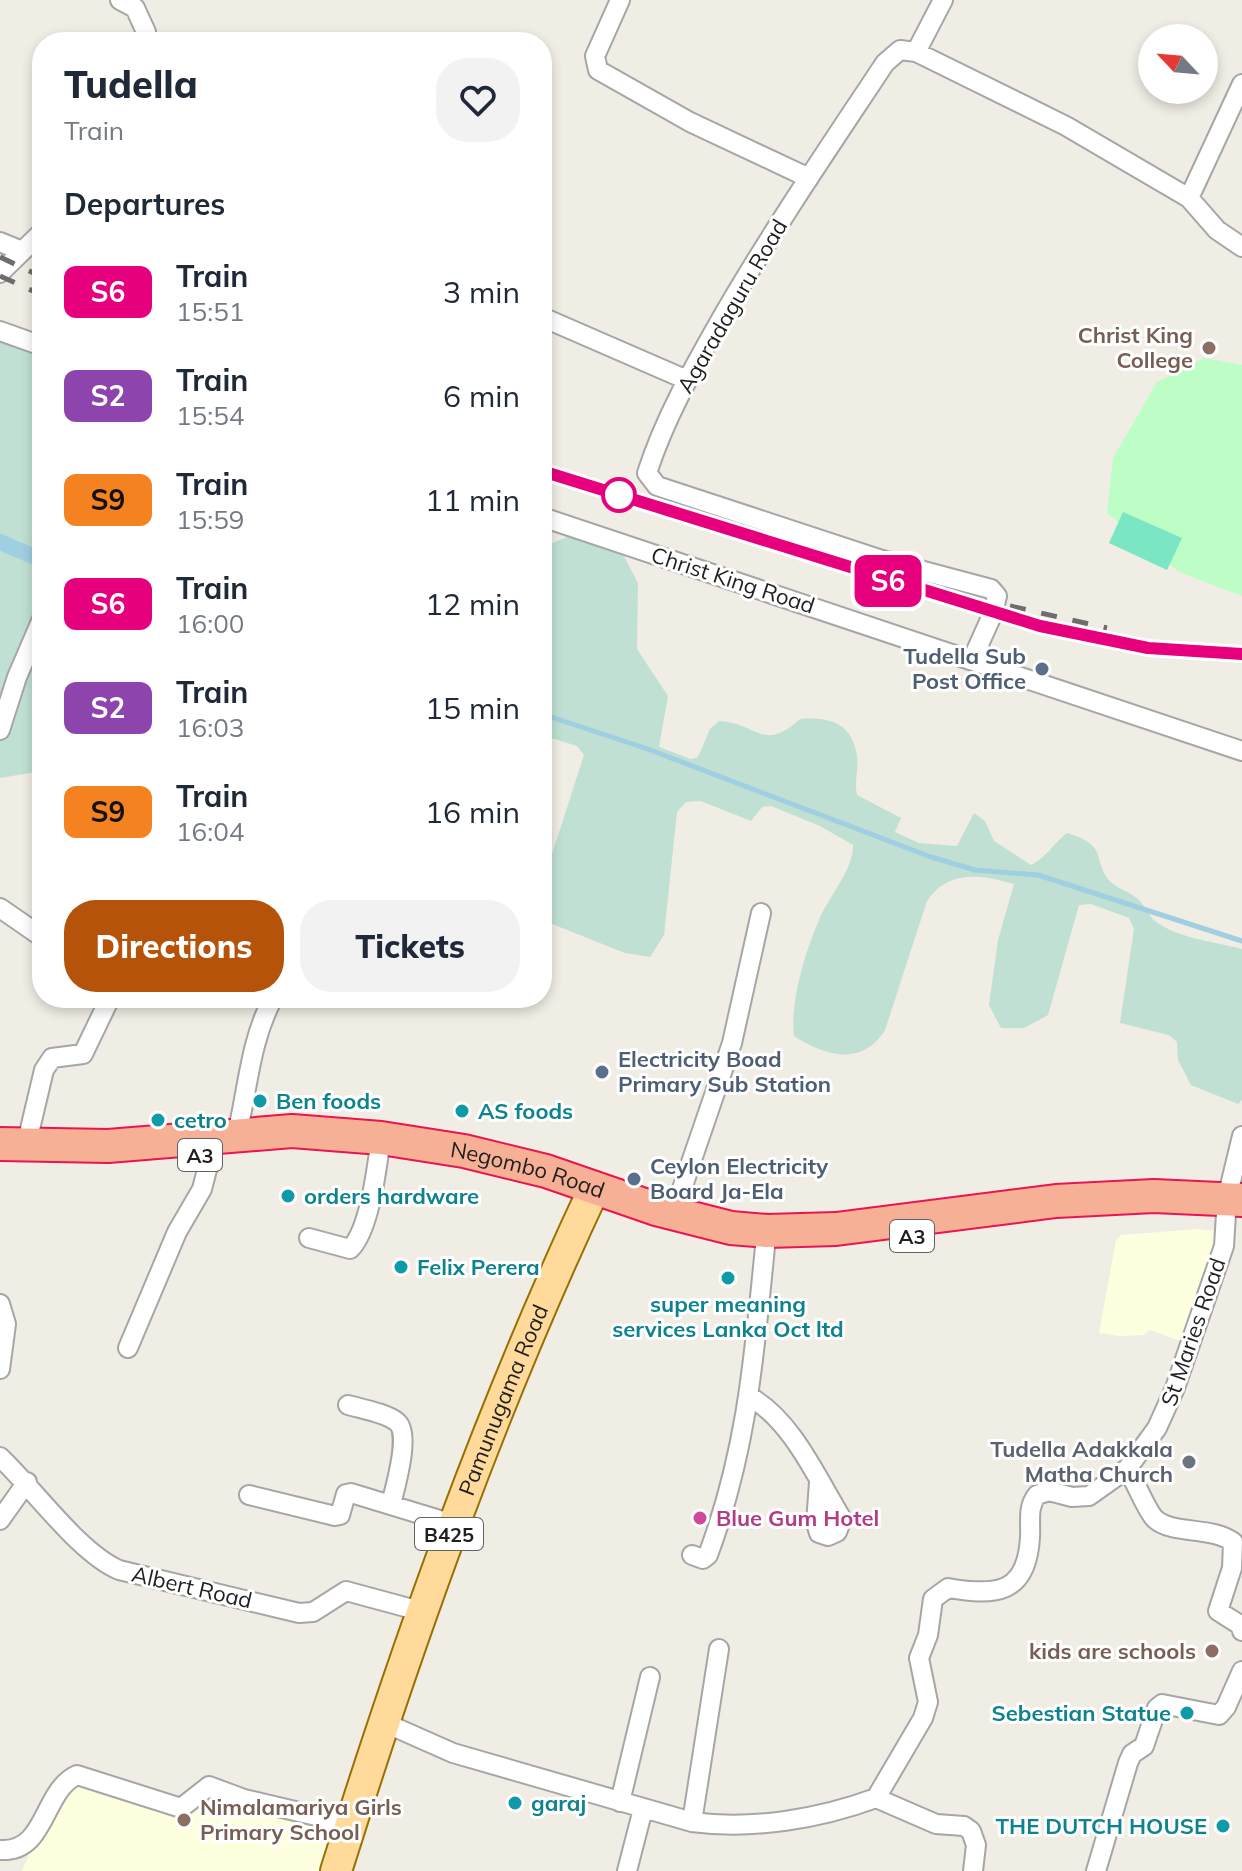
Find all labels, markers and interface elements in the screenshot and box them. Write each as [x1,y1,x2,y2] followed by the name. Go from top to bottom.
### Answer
[1138,24,1218,104] north arrow
[1138,24,1218,104] map controls
[436,58,520,142] button: heart
[64,60,198,108] text: Tudella
[64,114,124,147] text: Train
[64,185,225,223] text: Departures
[671,214,793,398] street label: Agaradaguru Road
[176,257,248,295] text: Train
[443,273,520,311] text: 3 min
[91,274,125,309] text: S6
[176,295,244,328] text: 15:51
[1078,321,1193,374] place label: Christ King College
[1200,339,1218,357] marker: Christ King College
[176,361,248,399] text: Train
[443,377,520,415] text: 6 min
[91,378,125,413] text: S2
[176,399,244,432] text: 15:54
[176,465,248,503] text: Train
[602,478,636,512] unlabelled marker
[425,481,520,519] text: 11 min
[91,482,125,517] text: S9
[176,503,244,536] text: 15:59
[648,540,818,620] street label: Christ King Road
[852,555,924,607] line badge: S6
[871,563,905,598] text: S6
[176,569,248,607] text: Train
[425,585,520,623] text: 12 min
[91,586,125,621] text: S6
[176,607,244,640] text: 16:00
[903,642,1026,695] place label: Tudella Sub Post Office
[1033,660,1051,678] marker: Tudella Sub Post Office
[176,673,248,711] text: Train
[425,689,520,727] text: 15 min
[91,690,125,725] text: S2
[176,711,244,744] text: 16:03
[176,777,248,815] text: Train
[425,793,520,831] text: 16 min
[91,794,125,829] text: S9
[176,815,244,848] text: 16:04
[64,900,284,992] button: Directions
[300,900,520,992] button: Tickets
[618,1045,831,1098] place label: Electricity Boad Primary Sub Station
[593,1063,611,1081] marker: Electricity Boad Primary Sub Station
[276,1087,381,1115] place label: Ben foods
[251,1092,269,1110] marker: Ben foods
[478,1097,573,1125] place label: AS foods
[453,1102,471,1120] marker: AS foods
[174,1106,227,1134] place label: cetro
[149,1111,167,1129] marker: cetro
[449,1135,608,1204] street label: Negombo Road
[178,1139,222,1171] road number: A3
[650,1152,828,1205] place label: Ceylon Electricity Board Ja-Ela
[625,1170,643,1188] marker: Ceylon Electricity Board Ja-Ela
[304,1182,479,1210] place label: orders hardware
[279,1187,297,1205] marker: orders hardware
[890,1220,934,1252] road number: A3
[417,1253,540,1281] place label: Felix Perera
[1155,1254,1231,1410] street label: St Maries Road
[392,1258,410,1276] marker: Felix Perera
[719,1269,737,1287] marker: super meaning services Lanka Oct ltd
[612,1290,844,1343] place label: super meaning services Lanka Oct ltd
[452,1300,554,1499] street label: Pamunugama Road
[990,1435,1173,1488] place label: Tudella Adakkala Matha Church
[1180,1453,1198,1471] marker: Tudella Adakkala Matha Church
[716,1504,879,1532] place label: Blue Gum Hotel
[691,1509,709,1527] marker: Blue Gum Hotel
[415,1518,483,1550] road number: B425
[129,1560,255,1614] street label: Albert Road
[1029,1637,1196,1665] place label: kids are schools
[1203,1642,1221,1660] marker: kids are schools
[992,1699,1171,1727] place label: Sebestian Statue
[1178,1704,1196,1722] marker: Sebestian Statue
[531,1789,586,1817] place label: garaj
[200,1793,402,1846] place label: Nimalamariya Girls Primary School
[506,1794,524,1812] marker: garaj
[175,1811,193,1829] marker: Nimalamariya Girls Primary School
[995,1812,1207,1840] place label: THE DUTCH HOUSE
[1214,1817,1232,1835] marker: THE DUTCH HOUSE

